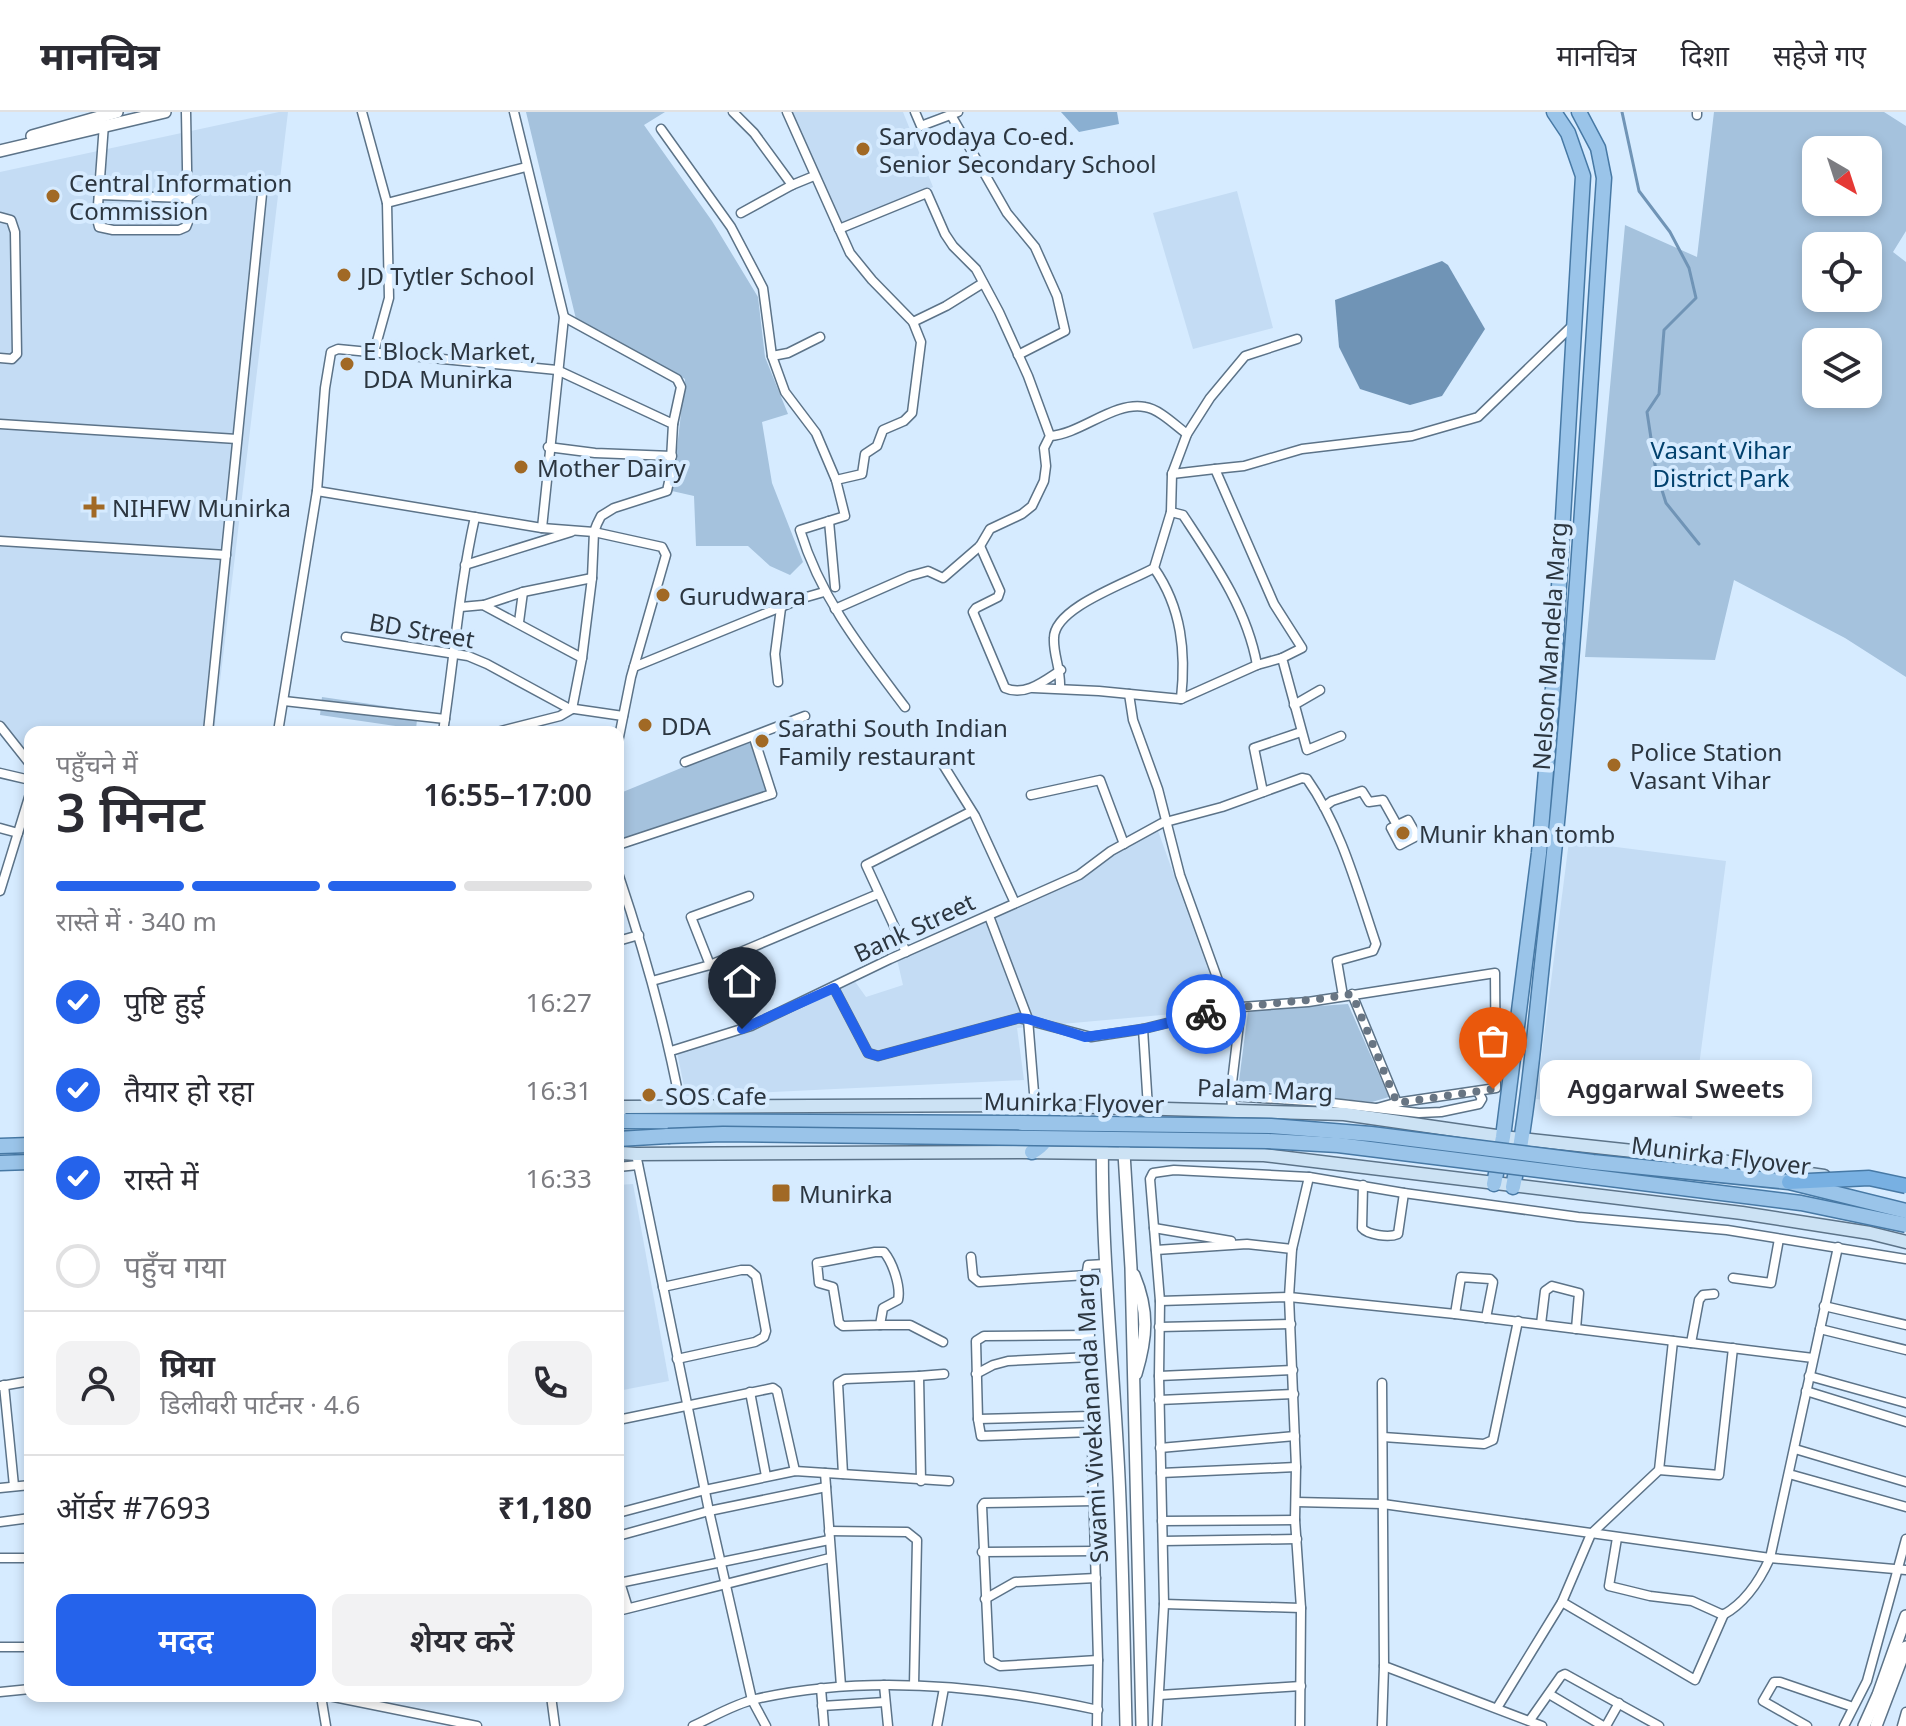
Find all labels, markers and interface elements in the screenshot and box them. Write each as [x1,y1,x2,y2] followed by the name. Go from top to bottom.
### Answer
[40,29,160,81] text: मानचित्र
[1556,36,1636,74] text: मानचित्र
[1680,36,1729,74] text: दिशा
[1773,36,1866,74] text: सहेजे गए
[879,119,1156,180] place label: Sarvodaya Co-ed. Senior Secondary School
[1802,136,1882,216] north arrow
[1802,136,1882,408] map controls
[854,140,872,158] marker: Sarvodaya Co-ed. Senior Secondary School
[69,166,292,227] place label: Central Information Commission
[44,187,62,205] marker: Central Information Commission
[1802,232,1882,312] button: locate
[358,259,535,292] place label: JD Tytler School
[335,266,353,284] marker: JD Tytler School
[1802,328,1882,408] button: layers
[363,334,536,395] place label: E Block Market, DDA Munirka
[338,355,356,373] marker: E Block Market, DDA Munirka
[1651,433,1792,494] park label: Vasant Vihar District Park
[537,451,687,484] place label: Mother Dairy
[512,458,530,476] marker: Mother Dairy
[112,491,291,524] place label: NIHFW Munirka
[83,496,105,518] marker: NIHFW Munirka
[1524,521,1574,771] street label: Nelson Mandela Marg
[679,579,806,612] place label: Gurudwara
[654,586,672,604] marker: Gurudwara
[367,605,478,656] street label: BD Street
[661,709,712,742] place label: DDA
[778,711,1008,772] place label: Sarathi South Indian Family restaurant
[636,716,654,734] marker: DDA
[753,732,771,750] marker: Sarathi South Indian Family restaurant
[1630,735,1782,796] place label: Police Station Vasant Vihar
[56,746,138,782] text: पहुँचने में
[1605,756,1623,774] marker: Police Station Vasant Vihar
[423,774,592,815] text: 16:55–17:00
[56,776,205,847] text: 3 मिनट
[1419,817,1615,850] place label: Munir khan tomb
[1394,824,1412,842] marker: Munir khan tomb
[848,884,980,969] street label: Bank Street
[56,903,217,939] text: रास्ते में · 340 m
[708,947,776,1029] pin
[720,959,764,1003] icon: home
[1166,974,1246,1054] courier
[56,980,100,1024] icon: check
[124,982,205,1023] text: पुष्टि हुई
[526,984,592,1020] text: 16:27
[1184,992,1228,1036] icon: bike
[1459,1007,1527,1089] pin
[1471,1019,1515,1063] icon: bag
[1541,1061,1813,1117] callout: Aggarwal Sweets
[56,1068,100,1112] icon: check
[124,1070,254,1111] text: तैयार हो रहा
[1196,1070,1334,1108] street label: Palam Marg
[1567,1070,1785,1106] text: Aggarwal Sweets
[526,1072,592,1108] text: 16:31
[665,1079,767,1112] place label: SOS Cafe
[983,1084,1165,1120] street label: Munirka Flyover
[640,1086,658,1104] marker: SOS Cafe
[1629,1128,1813,1182] street label: Munirka Flyover
[56,1156,100,1200] icon: check
[124,1158,199,1199] text: रास्ते में
[526,1160,592,1196] text: 16:33
[799,1177,893,1210] place label: Munirka
[770,1182,792,1204] marker: Munirka
[124,1246,226,1287] text: पहुँच गया
[1067,1272,1115,1564] street label: Swami Vivekananda Marg
[56,1341,140,1425] button: person
[508,1341,592,1425] button: phone
[160,1345,215,1386] text: प्रिया
[160,1386,360,1422] text: डिलीवरी पार्टनर · 4.6
[56,1487,211,1528] text: ऑर्डर #7693
[498,1487,592,1528] text: ₹1,180
[56,1594,316,1686] button: मदद
[332,1594,592,1686] button: शेयर करें

